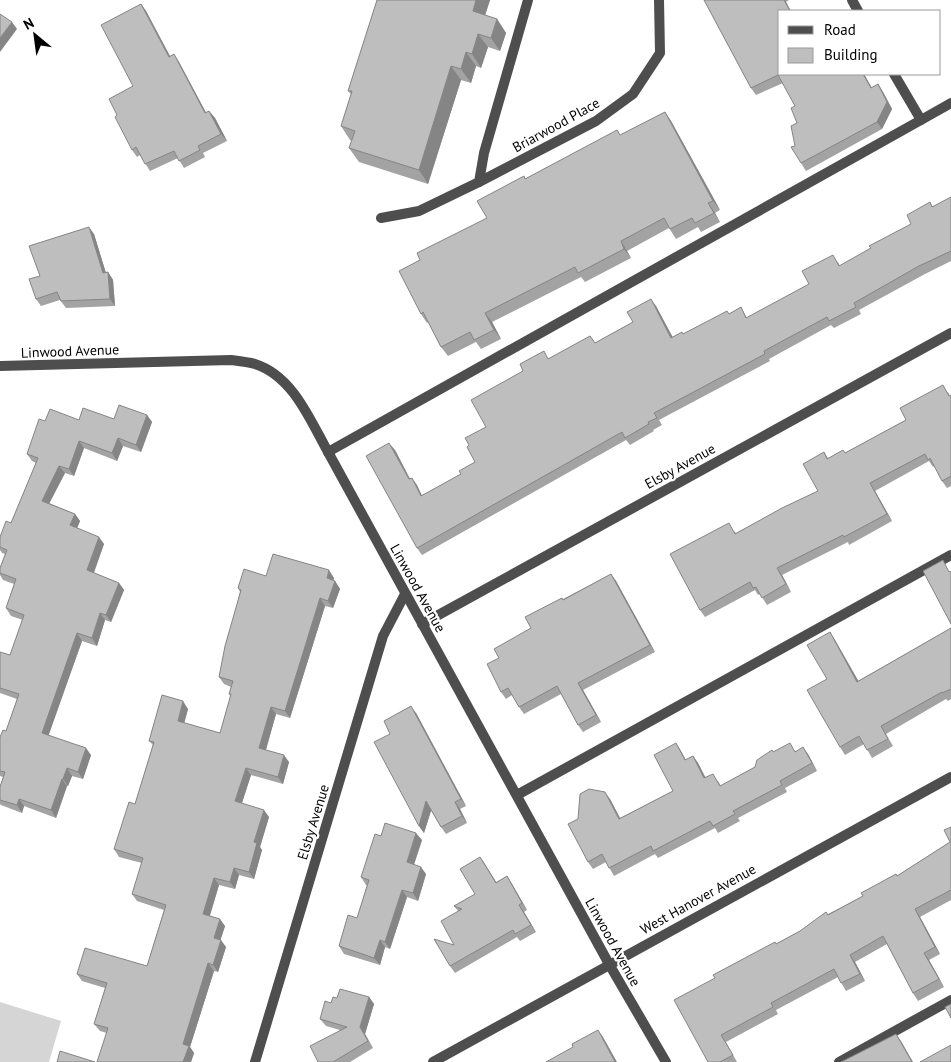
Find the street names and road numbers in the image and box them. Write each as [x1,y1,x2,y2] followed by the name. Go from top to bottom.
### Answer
[509,94,603,156] street label: Briarwood Place
[21,340,119,362] street label: Linwood Avenue
[642,439,718,493] street label: Elsby Avenue
[386,541,450,635] street label: Linwood Avenue
[293,782,333,862] street label: Elsby Avenue
[637,860,759,938] street label: West Hanover Avenue
[581,895,645,989] street label: Linwood Avenue

